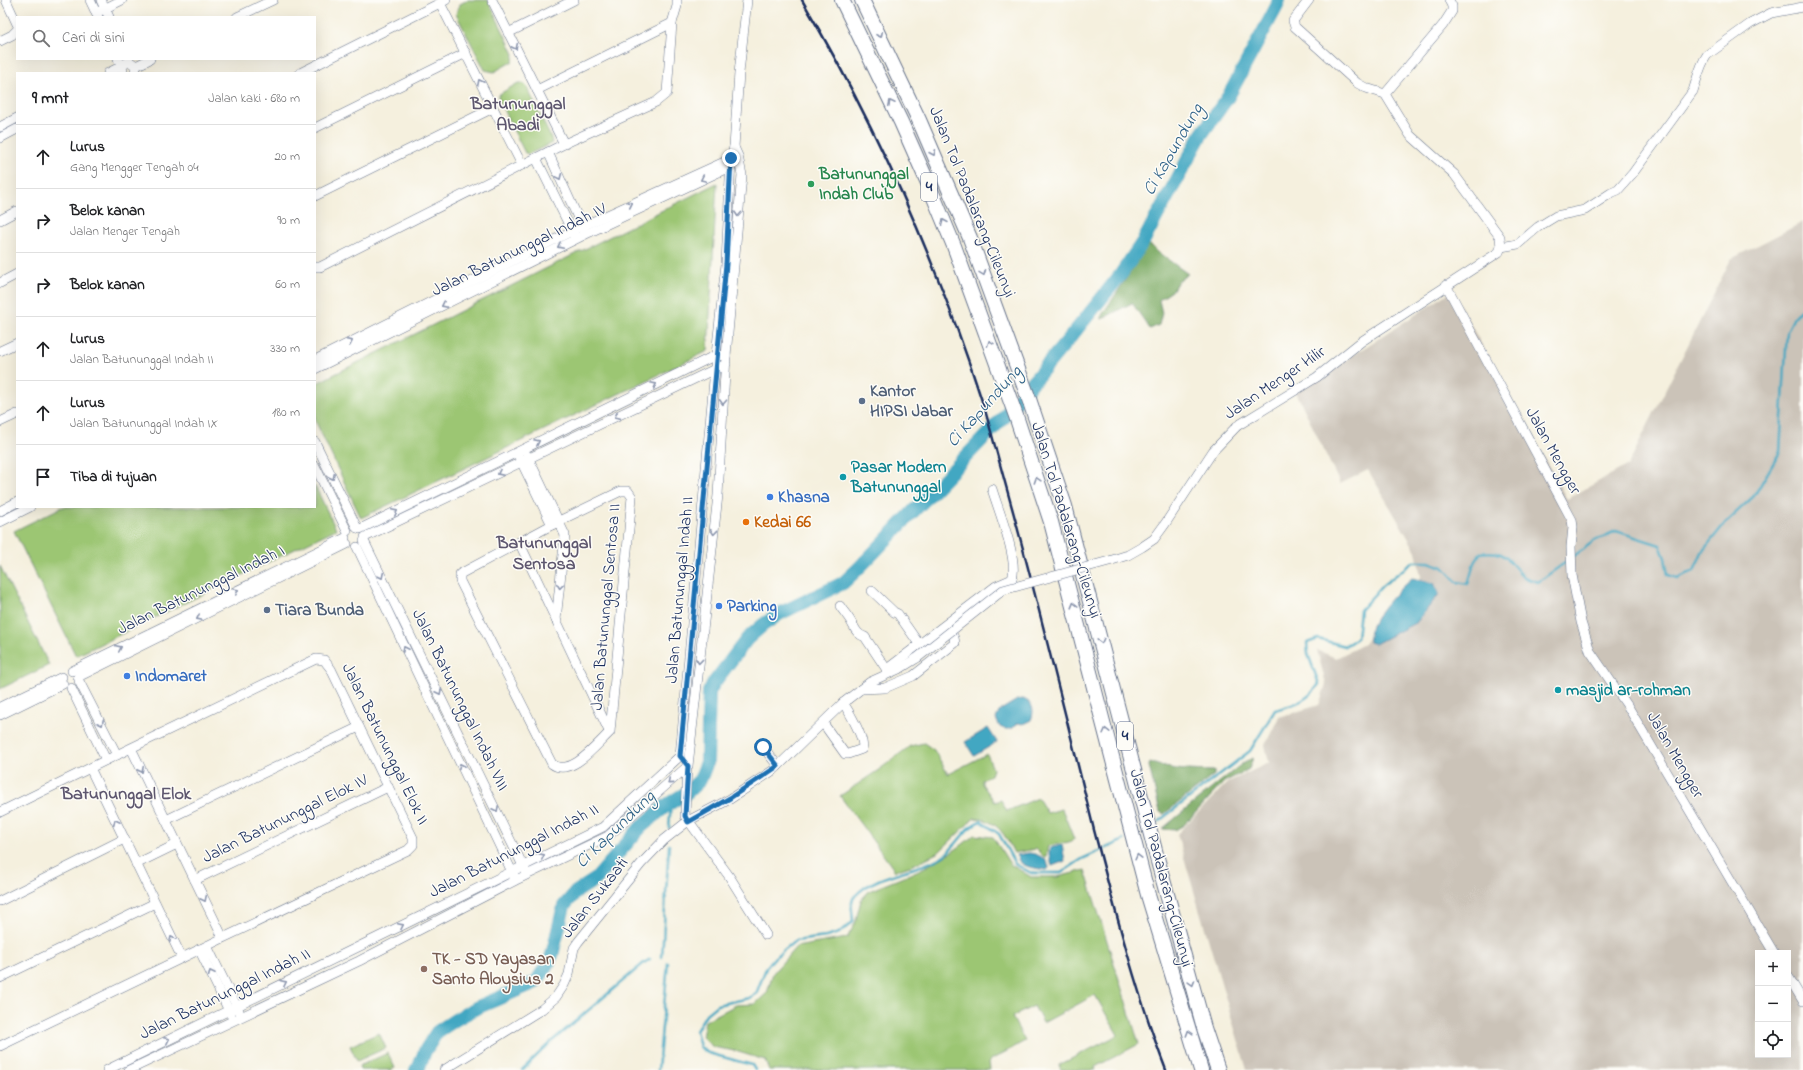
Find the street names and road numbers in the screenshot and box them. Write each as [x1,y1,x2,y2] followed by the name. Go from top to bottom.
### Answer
[920,103,1022,302] street label: Jalan Tol Padalarang–Cileunyi
[921,173,937,201] road number: 4
[427,196,612,305] street label: Jalan Batununggal Indah IV
[1219,339,1332,428] street label: Jalan Menger Hilir
[1517,403,1588,501] street label: Jalan Mengger
[1022,419,1108,622] street label: Jalan Tol Padalarang–Cileunyi
[659,495,703,685] street label: Jalan Batununggal Indah II
[584,502,629,712] street label: Jalan Batununggal Sentosa II
[113,539,290,643] street label: Jalan Batununggal Indah I
[403,605,515,796] street label: Jalan Batununggal Indah VIII
[333,659,435,830] street label: Jalan Batununggal Elok II
[1638,707,1710,805] street label: Jalan Mengger
[1117,722,1133,750] road number: 4
[1121,766,1200,970] street label: Jalan Tol Padalarang–Cileunyi
[198,768,374,872] street label: Jalan Batununggal Elok IV
[425,797,604,907] street label: Jalan Batununggal Indah II
[555,852,635,944] street label: Jalan Sukaati
[135,942,316,1048] street label: Jalan Batununggal Indah II

